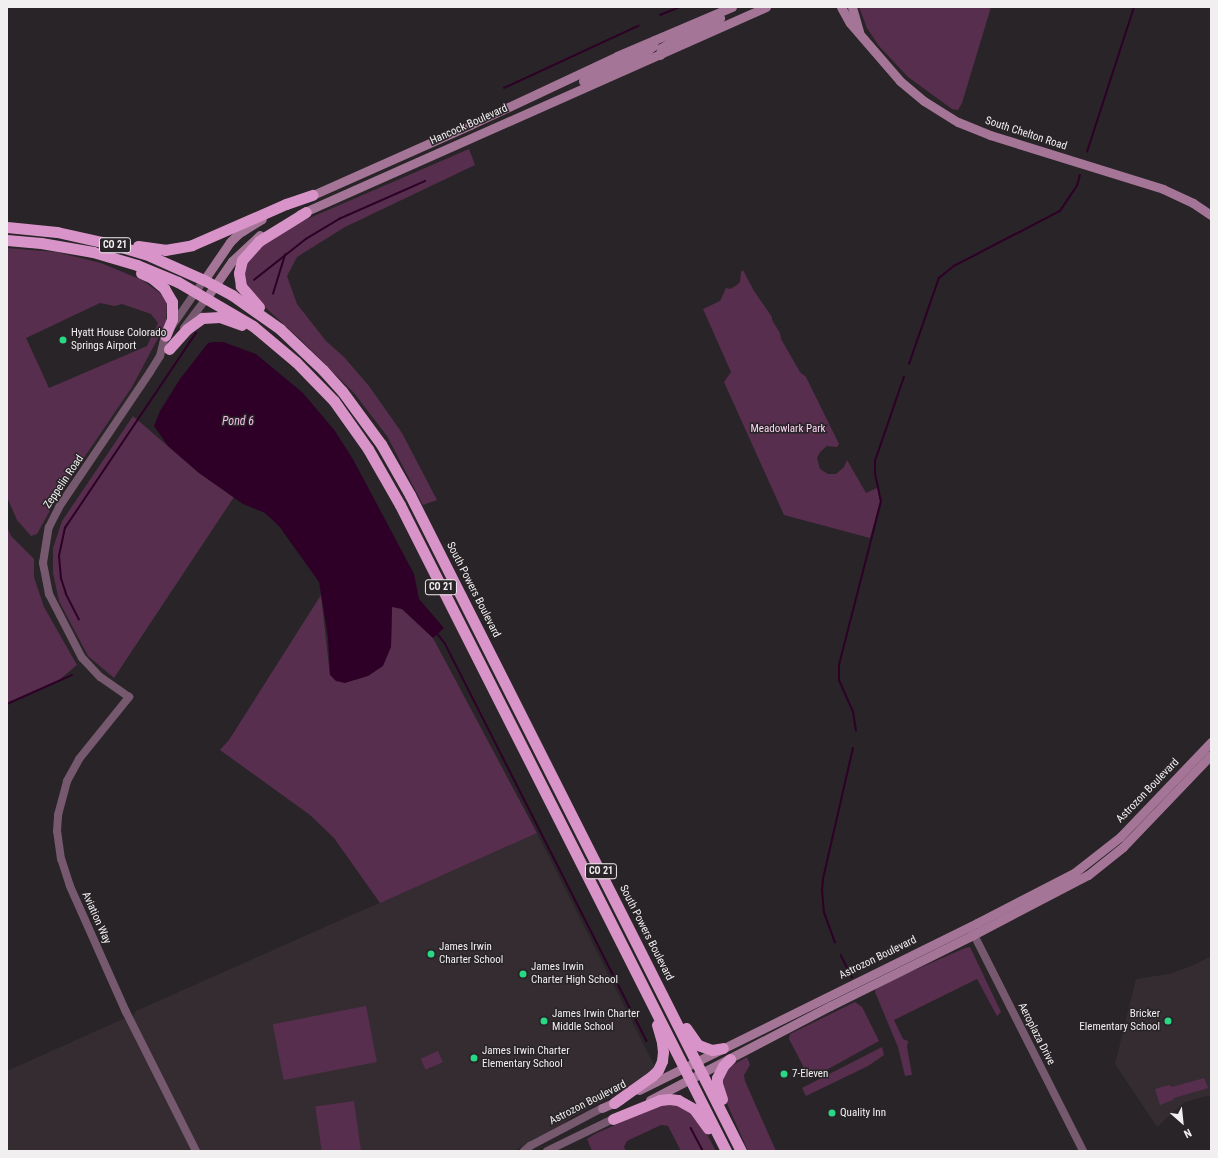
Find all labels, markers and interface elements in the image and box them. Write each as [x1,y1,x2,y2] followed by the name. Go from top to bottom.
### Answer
[428,102,510,148] street label: Hancock Boulevard
[983,115,1069,153] street label: South Chelton Road
[98,237,132,253] road number: CO 21
[71,327,166,353] place label: Hyatt House Colorado Springs Airport
[58,335,68,345] marker: Hyatt House Colorado Springs Airport
[222,415,254,429] water label: Pond 6
[750,422,826,436] park label: Meadowlark Park
[41,453,87,511] street label: Zeppelin Road
[443,540,503,640] street label: South Powers Boulevard
[424,579,458,595] road number: CO 21
[1114,756,1182,826] street label: Astrozon Boulevard
[584,863,618,879] road number: CO 21
[616,883,676,983] street label: South Powers Boulevard
[79,890,113,946] street label: Aviation Way
[837,934,919,982] street label: Astrozon Boulevard
[439,941,503,967] place label: James Irwin Charter School
[426,949,436,959] marker: James Irwin Charter School
[531,961,618,987] place label: James Irwin Charter High School
[518,969,528,979] marker: James Irwin Charter High School
[1015,1001,1057,1067] street label: Aeroplaza Drive
[552,1008,639,1034] place label: James Irwin Charter Middle School
[1079,1008,1160,1034] place label: Bricker Elementary School
[539,1016,549,1026] marker: James Irwin Charter Middle School
[1163,1016,1173,1026] marker: Bricker Elementary School
[482,1045,569,1071] place label: James Irwin Charter Elementary School
[469,1053,479,1063] marker: James Irwin Charter Elementary School
[792,1067,828,1081] place label: 7-Eleven
[779,1069,789,1079] marker: 7-Eleven
[547,1078,629,1128] street label: Astrozon Boulevard
[1162,1102,1202,1142] north arrow
[840,1106,886,1120] place label: Quality Inn
[827,1108,837,1118] marker: Quality Inn
[1182,1126,1194,1140] text: N

